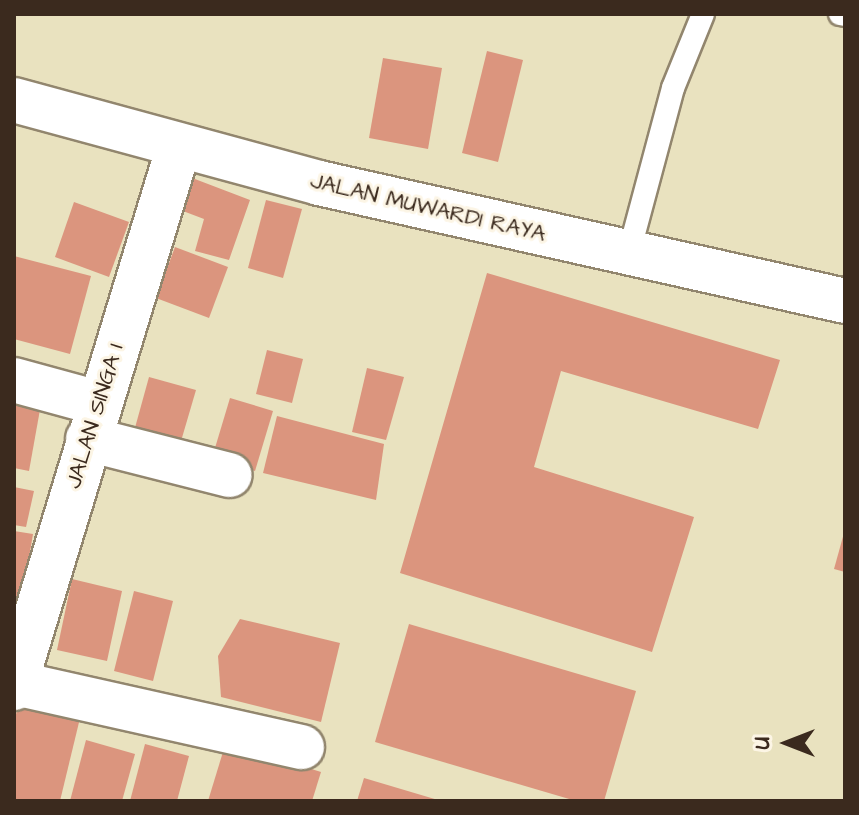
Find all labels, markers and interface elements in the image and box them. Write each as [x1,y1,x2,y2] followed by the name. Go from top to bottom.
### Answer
[308,168,548,248] street label: JALAN MUWARDI RAYA
[60,340,130,492] street label: JALAN SINGA I
[747,703,827,783] north arrow
[747,737,778,749] text: U

